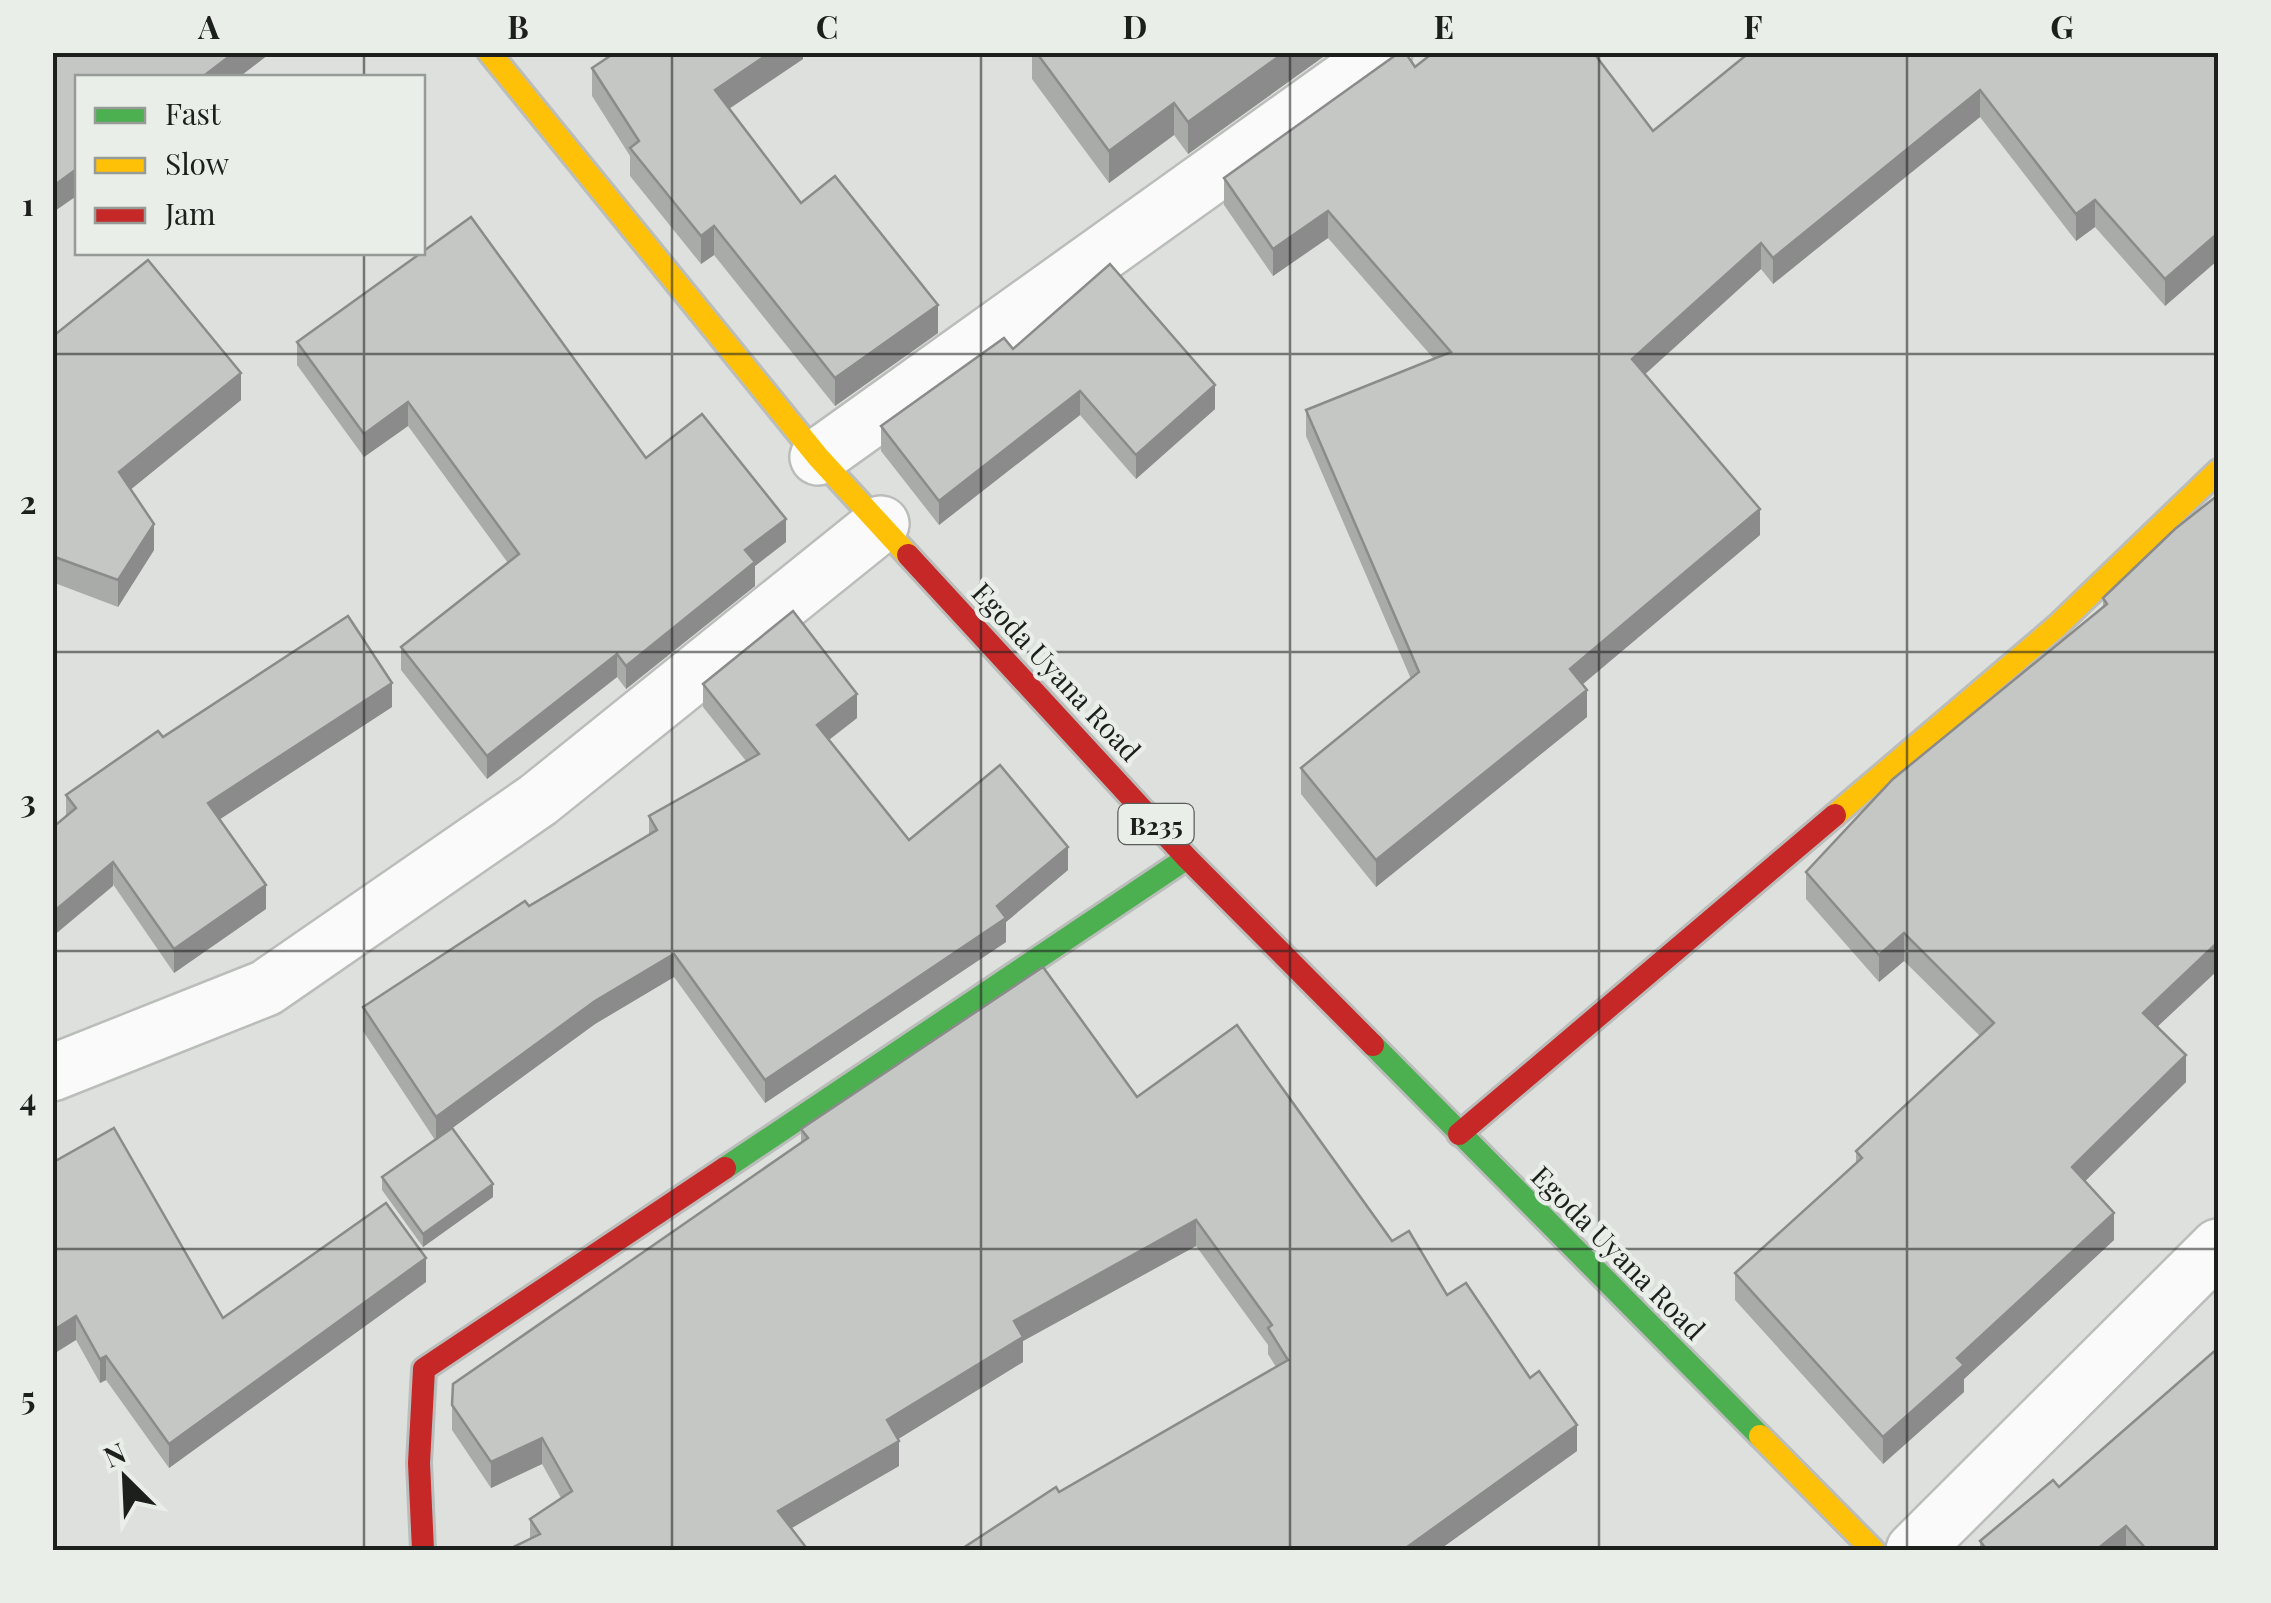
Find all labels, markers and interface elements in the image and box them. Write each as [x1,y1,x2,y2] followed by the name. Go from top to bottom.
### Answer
[197,4,220,47] text: A
[507,4,529,47] text: B
[816,4,838,47] text: C
[1123,4,1147,47] text: D
[1434,4,1454,47] text: E
[1744,4,1763,47] text: F
[2050,4,2074,47] text: G
[75,75,425,255] legend
[165,93,221,133] text: Fast
[165,143,230,183] text: Slow
[22,181,34,224] text: 1
[164,193,216,233] text: Jam
[20,479,36,522] text: 2
[965,574,1149,768] street label: Egoda Uyana Road
[20,778,36,821] text: 3
[1118,804,1194,844] road number: B235
[20,1076,36,1119] text: 4
[1524,1157,1714,1347] street label: Egoda Uyana Road
[21,1375,35,1418] text: 5
[75,1428,175,1528] north arrow
[97,1433,131,1475] text: N

